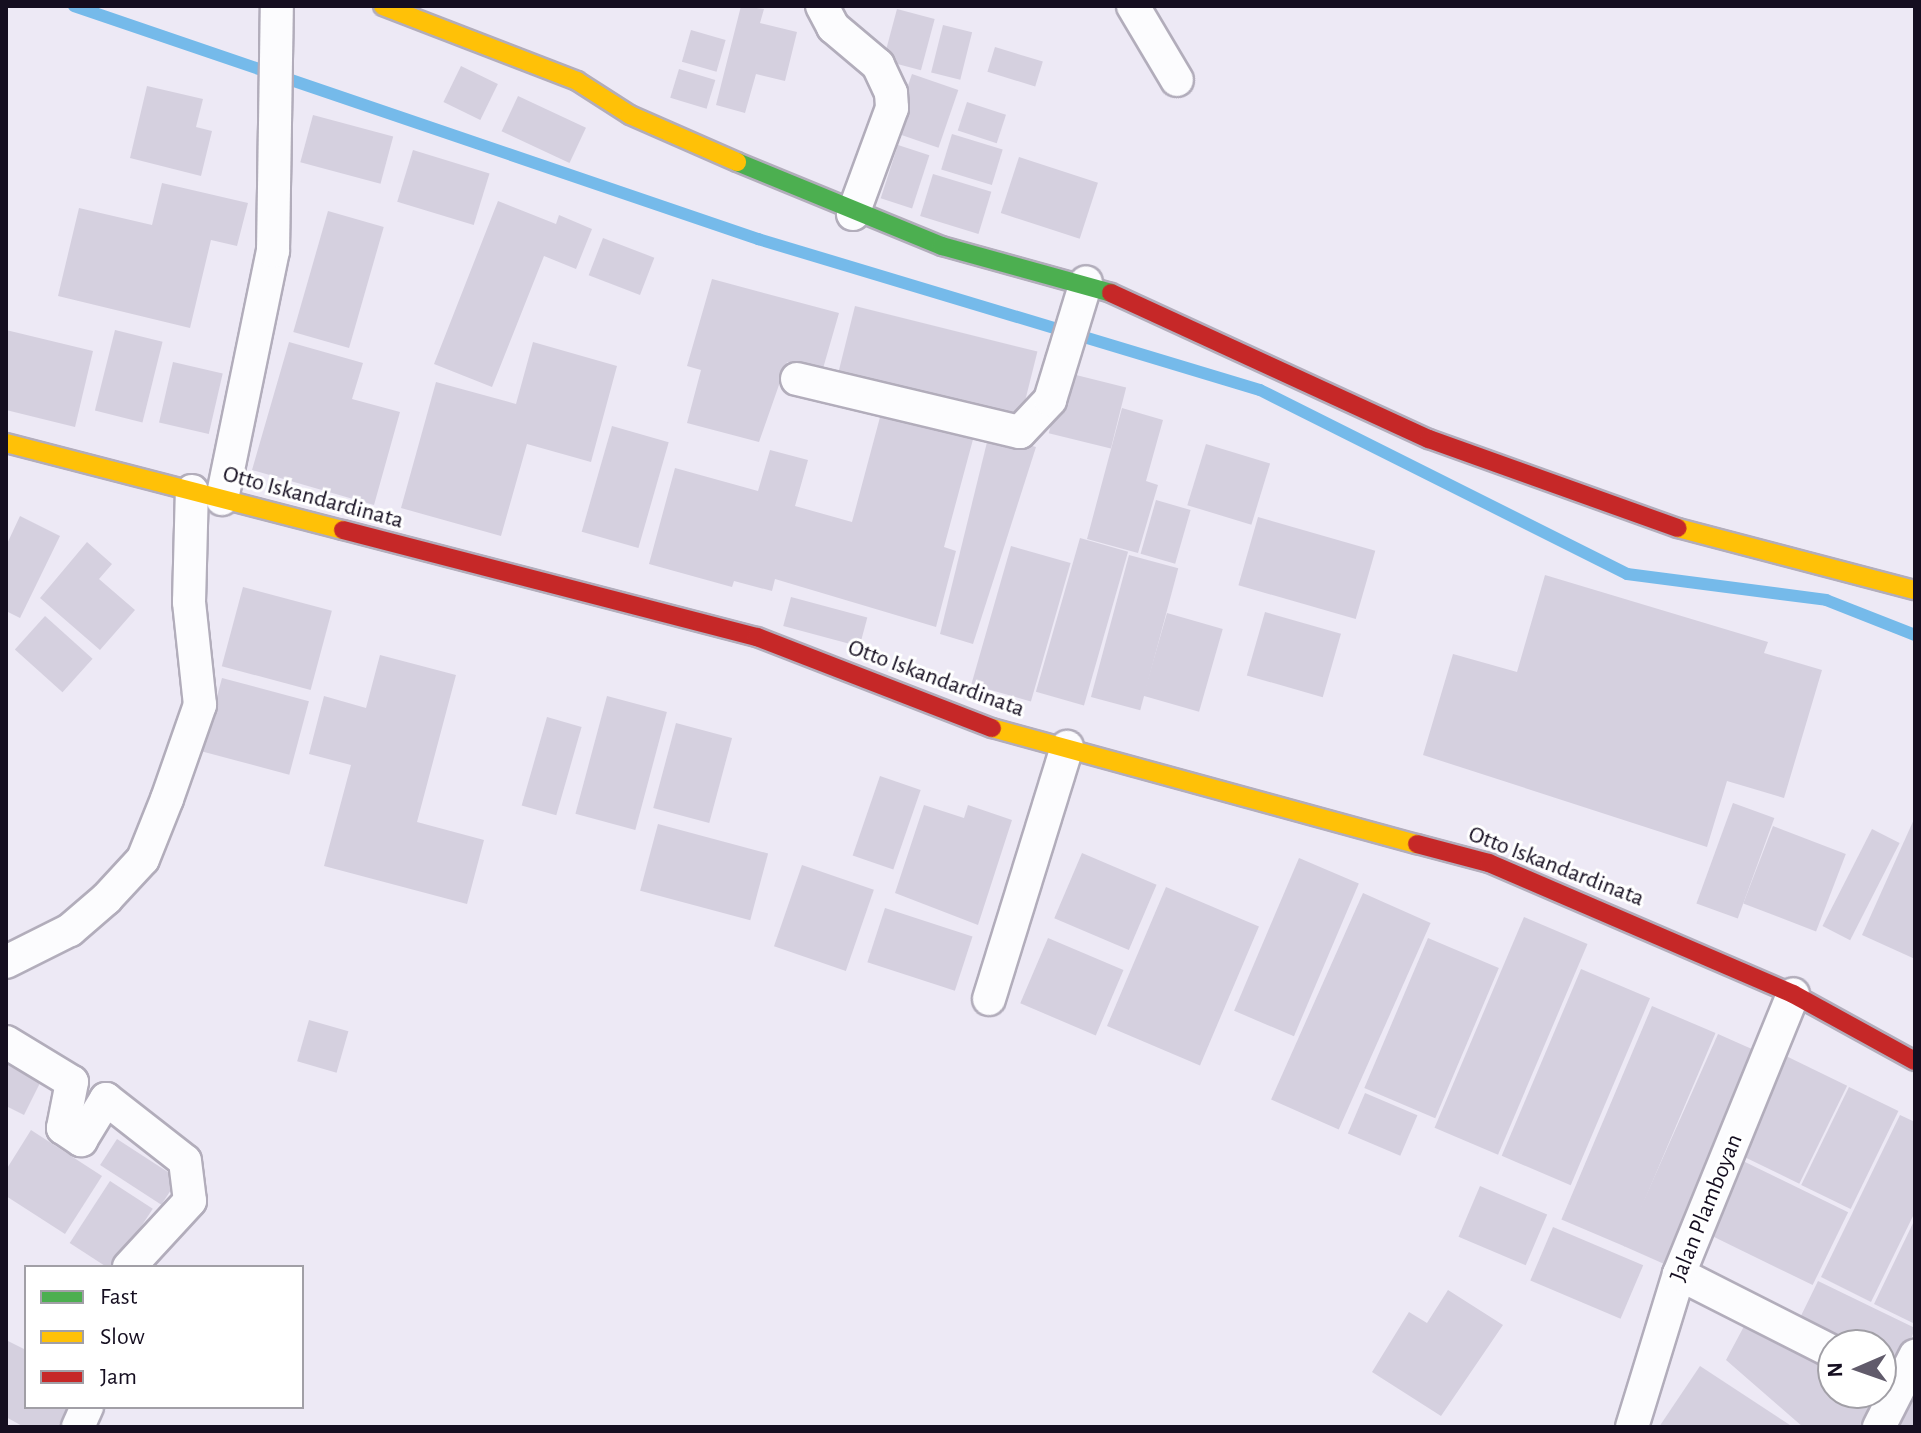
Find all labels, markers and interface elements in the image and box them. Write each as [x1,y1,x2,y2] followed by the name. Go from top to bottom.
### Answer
[219,460,407,536] street label: Otto Iskandardinata
[844,634,1028,724] street label: Otto Iskandardinata
[1464,820,1648,914] street label: Otto Iskandardinata
[1664,1130,1750,1286] street label: Jalan Plamboyan
[24,1265,304,1409] legend
[100,1285,137,1309] text: Fast
[100,1325,145,1349] text: Slow
[1817,1329,1897,1409] north arrow
[1824,1362,1846,1378] text: N
[100,1365,137,1389] text: Jam

